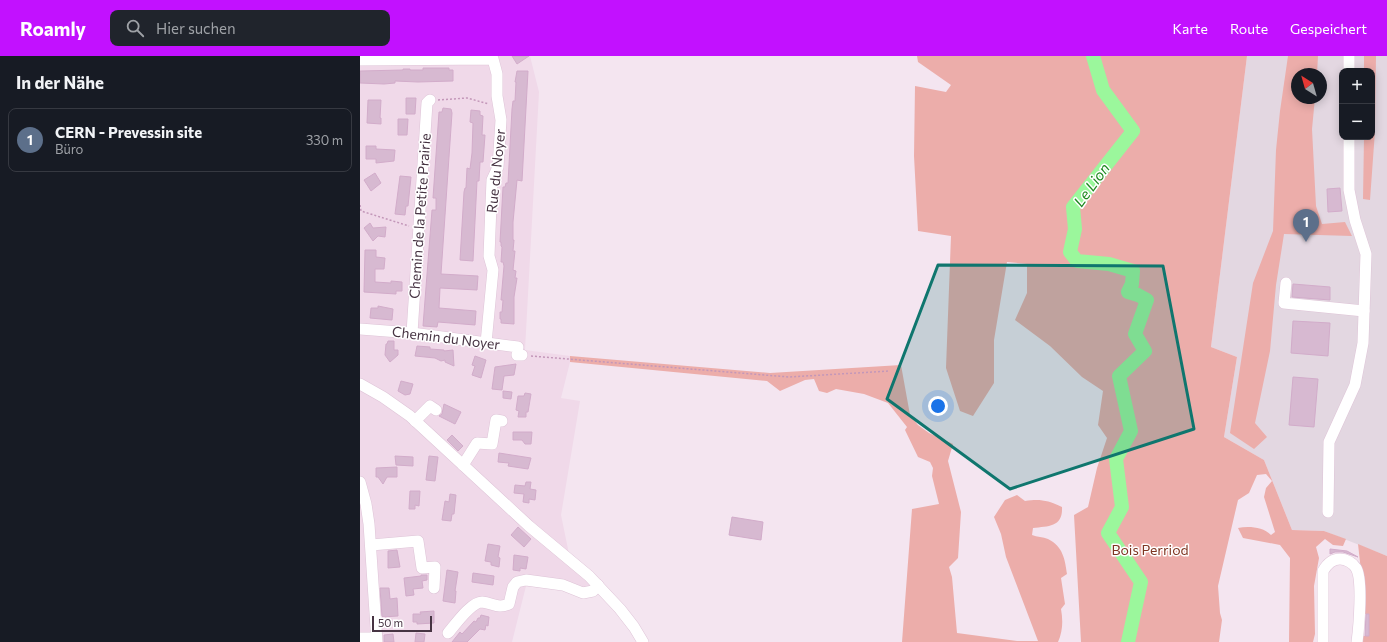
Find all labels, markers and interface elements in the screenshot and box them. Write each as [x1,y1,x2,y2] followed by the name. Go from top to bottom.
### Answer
[110,10,390,46] search box
[20,17,86,40] text: Roamly
[124,17,146,39] icon: search
[156,19,236,37] text: Hier suchen
[1173,20,1208,37] text: Karte
[1230,20,1268,37] text: Route
[1290,20,1367,37] text: Gespeichert
[1291,68,1327,104] north arrow
[1339,68,1375,140] map controls
[1339,68,1375,104] button: +
[16,72,104,93] text: In der Nähe
[1339,104,1375,140] button: −
[55,123,202,141] text: CERN - Prevessin site
[483,128,508,214] street label: Rue du Noyer
[27,132,33,148] text: 1
[306,132,343,148] text: 330 m
[405,133,434,299] street label: Chemin de la Petite Prairie
[55,141,83,157] text: Büro
[1069,159,1113,210] water label: Le Lion
[1293,209,1319,242] pin: 1
[391,322,501,353] street label: Chemin du Noyer
[928,396,948,416] your location
[1111,541,1189,558] park label: Bois Perriod
[372,614,432,633] scale bar
[378,616,403,629] text: 50 m

